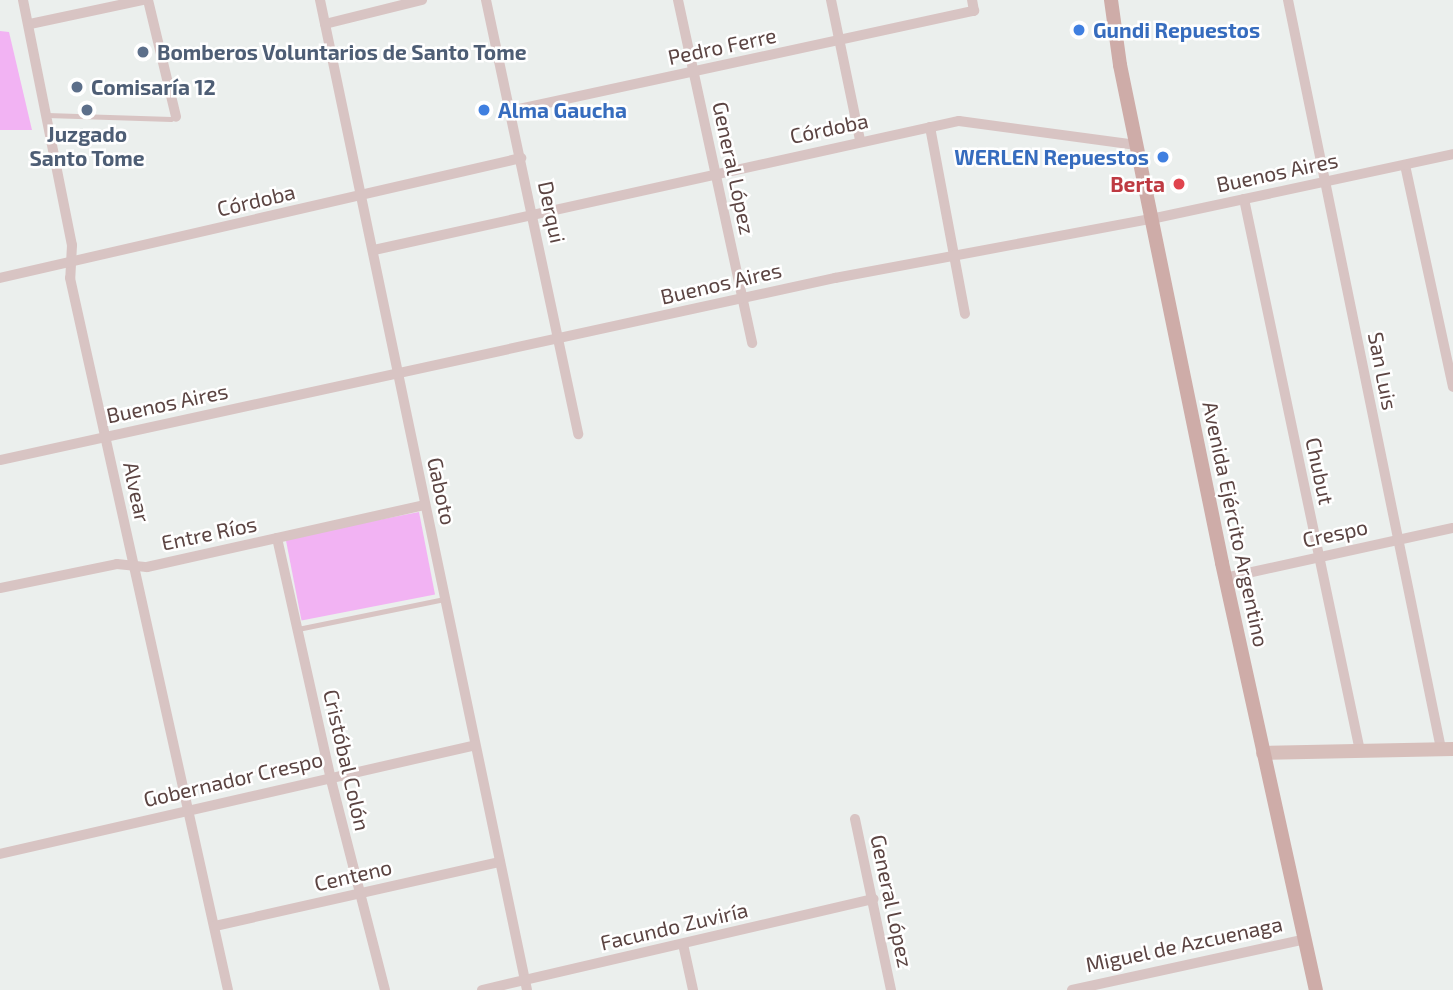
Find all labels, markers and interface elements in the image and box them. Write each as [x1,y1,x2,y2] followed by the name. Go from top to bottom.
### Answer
[1093,17,1260,43] place label: Gundi Repuestos
[665,22,779,70] street label: Pedro Ferre
[1071,22,1087,38] marker: Gundi Repuestos
[157,39,528,65] place label: Bomberos Voluntarios de Santo Tome
[135,44,151,60] marker: Bomberos Voluntarios de Santo Tome
[91,74,216,100] place label: Comisaría 12
[69,79,85,95] marker: Comisaría 12
[498,97,627,123] place label: Alma Gaucha
[708,99,760,237] street label: General López
[79,102,95,118] marker: Juzgado Santo Tome
[476,102,492,118] marker: Alma Gaucha
[787,107,871,149] street label: Córdoba
[29,121,145,171] place label: Juzgado Santo Tome
[954,144,1149,170] place label: WERLEN Repuestos
[1214,147,1340,197] street label: Buenos Aires
[1155,149,1171,165] marker: WERLEN Repuestos
[1110,171,1165,197] place label: Berta
[1171,176,1187,192] marker: Berta
[214,179,298,221] street label: Córdoba
[533,179,571,245] street label: Derqui
[658,257,784,309] street label: Buenos Aires
[1363,330,1403,412] street label: San Luis
[104,378,230,428] street label: Buenos Aires
[1198,399,1274,649] street label: Avenida Ejército Argentino
[1301,435,1339,507] street label: Chubut
[423,455,461,527] street label: Gaboto
[118,460,156,524] street label: Alvear
[159,511,259,555] street label: Entre Ríos
[1300,514,1370,552] street label: Crespo
[318,687,376,833] street label: Cristóbal Colón
[141,746,325,812] street label: Gobernador Crespo
[866,832,918,970] street label: General López
[312,854,394,896] street label: Centeno
[598,897,750,955] street label: Facundo Zuviría
[1083,911,1285,977] street label: Miguel de Azcuenaga

